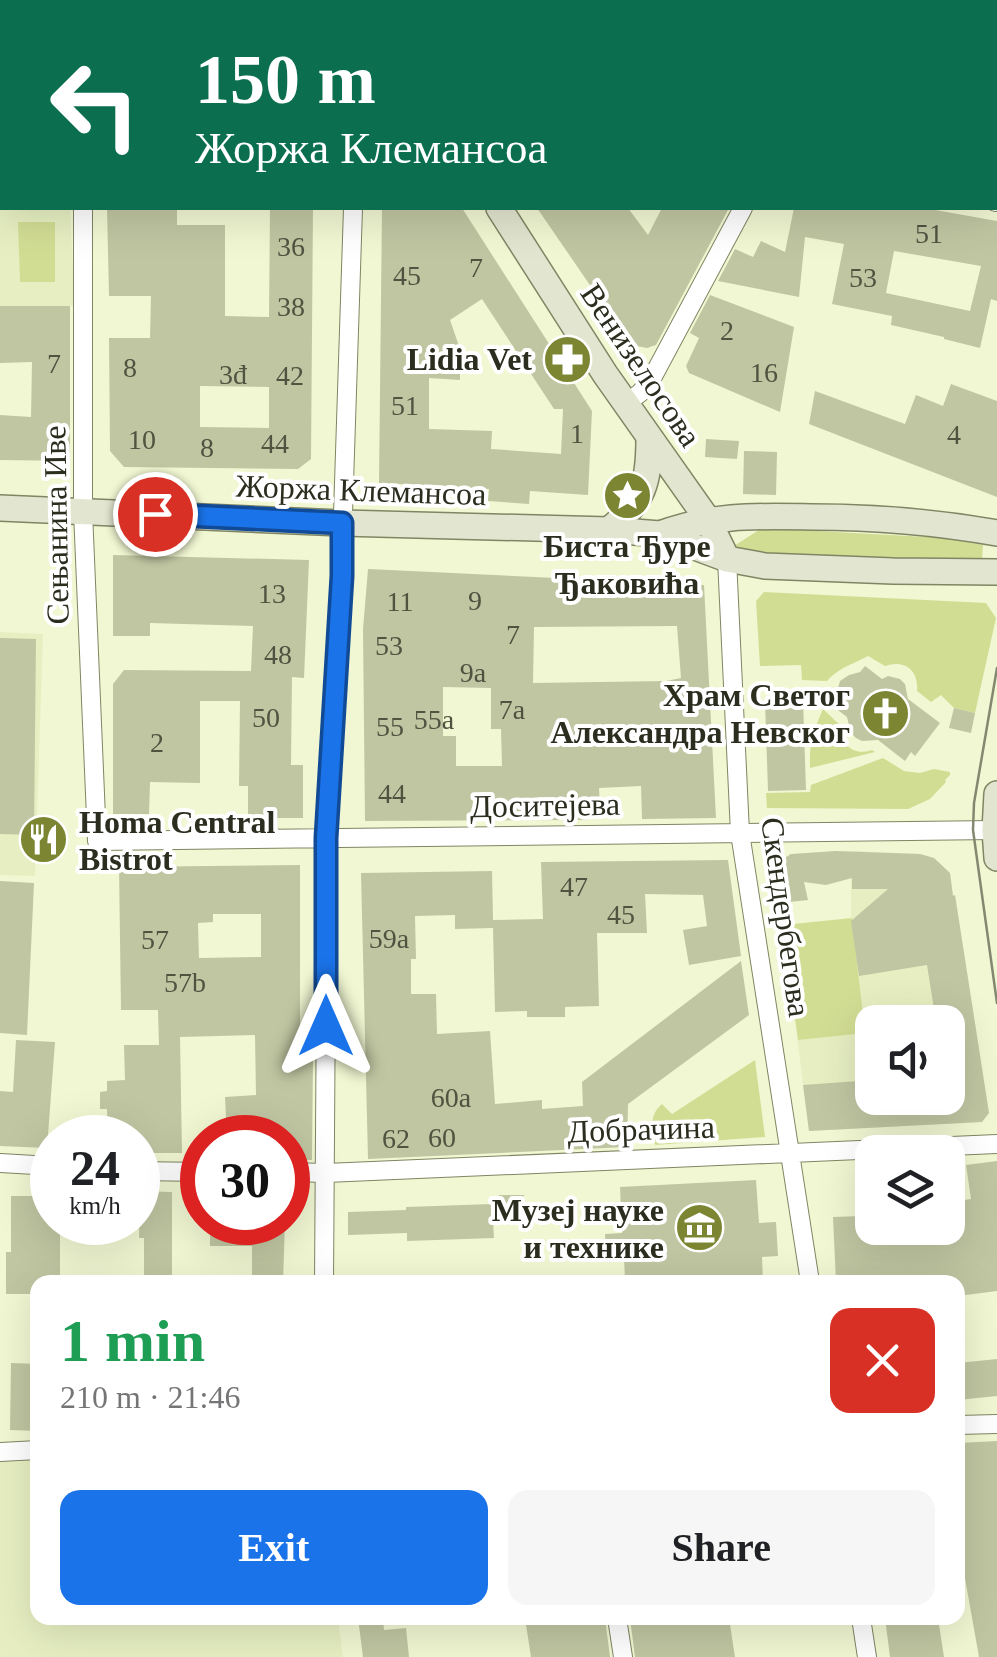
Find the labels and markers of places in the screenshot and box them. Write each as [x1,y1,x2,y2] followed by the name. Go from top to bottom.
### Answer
[541,333,593,385] pharmacy icon: Lidia Vet
[407,341,532,377] place label: Lidia Vet
[601,470,653,522] place icon: Биста Ђуре Ђаковића
[113,472,198,557] pin
[543,528,711,601] place label: Биста Ђуре Ђаковића
[551,677,850,750] place label: Храм Светог Александра Невског
[859,687,911,739] church icon: Храм Светог Александра Невског
[79,804,276,877] place label: Homa Central Bistrot
[18,814,70,866] restaurant icon: Homa Central Bistrot
[492,1192,664,1265] place label: Музеј науке и технике
[673,1202,725,1254] museum icon: Музеј науке и технике

